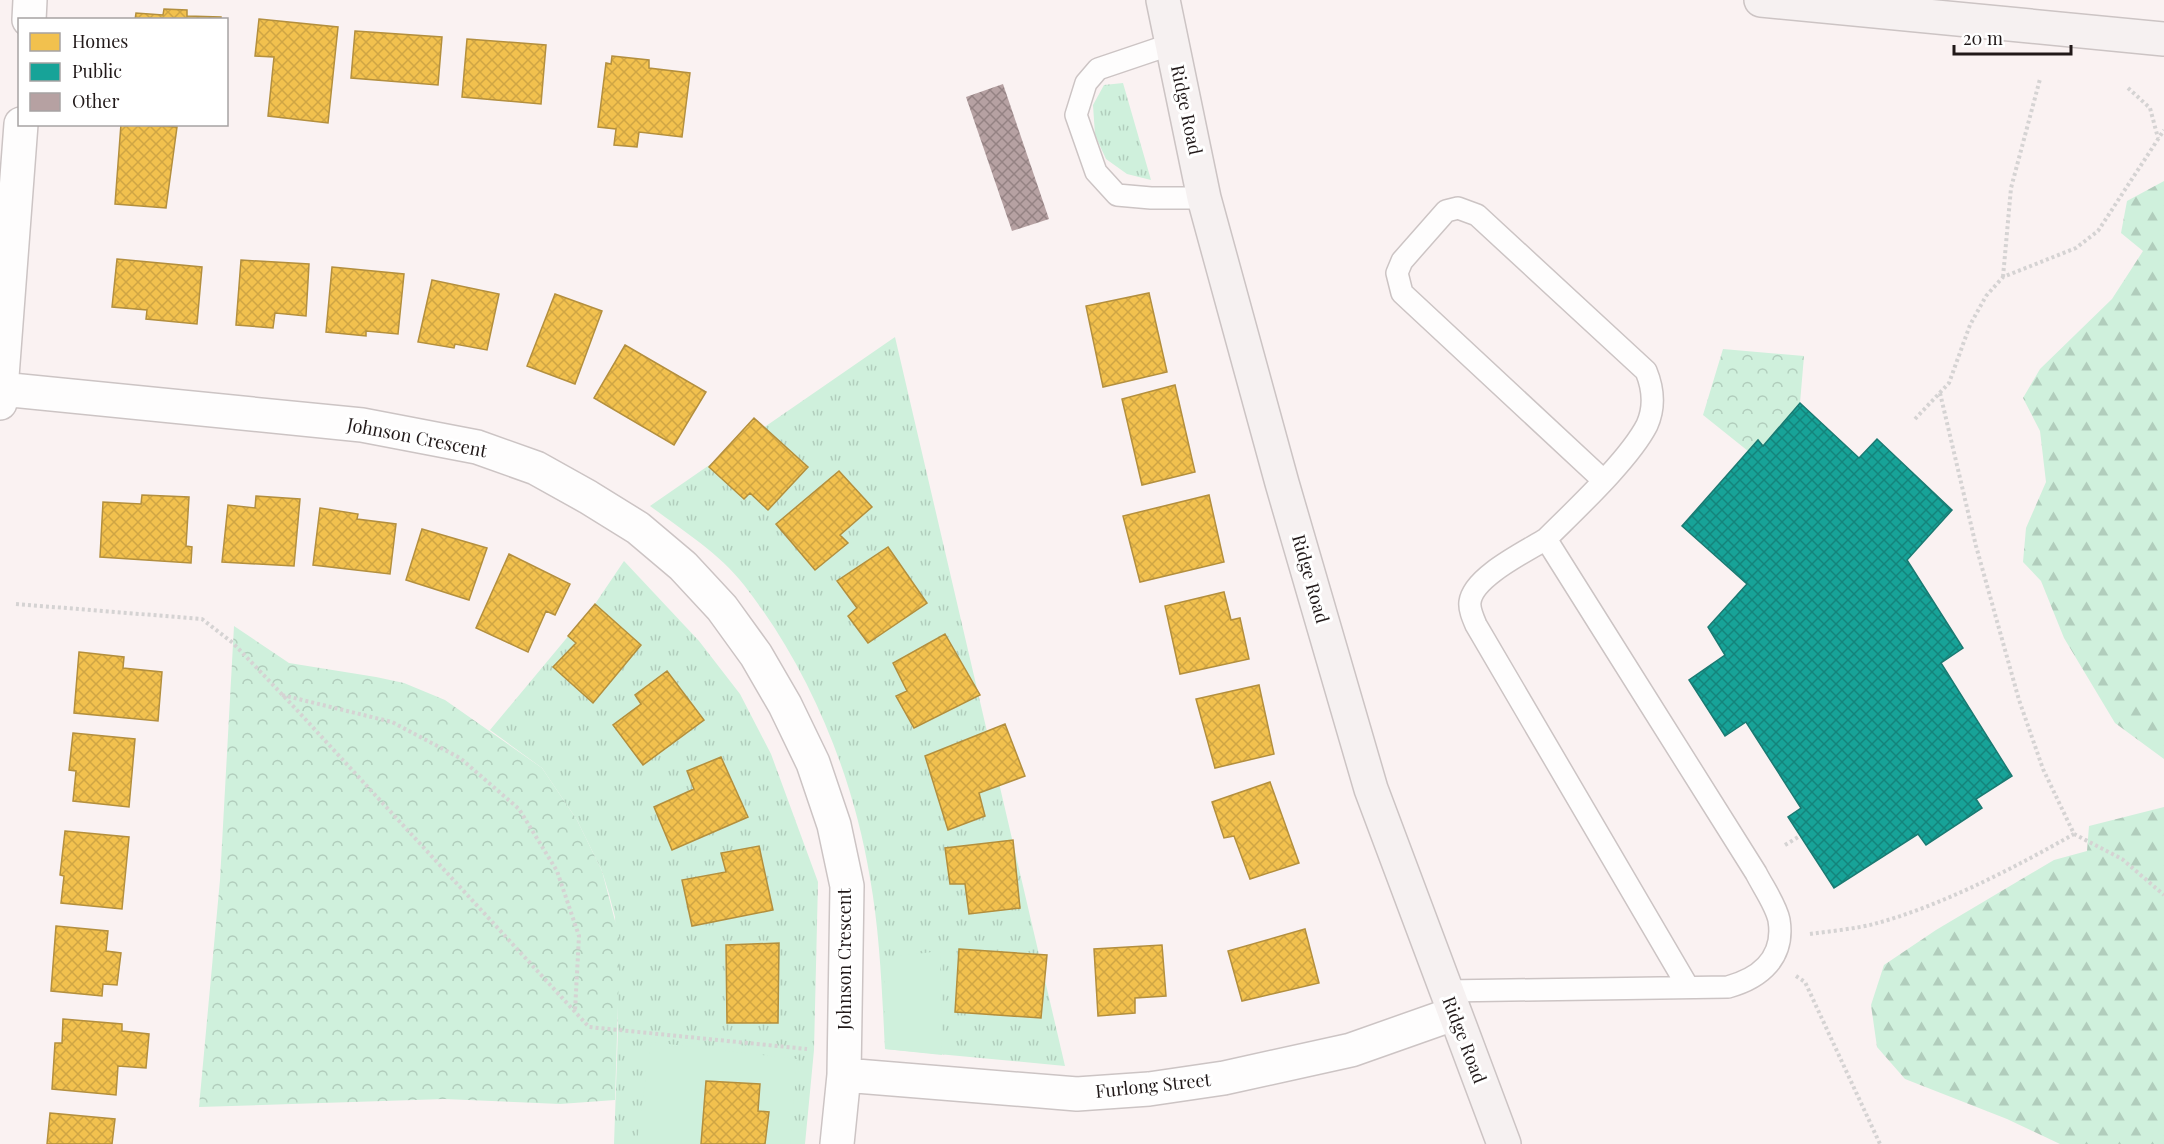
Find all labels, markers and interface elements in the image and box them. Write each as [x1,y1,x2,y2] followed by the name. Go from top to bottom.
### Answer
[18,18,228,126] legend
[1954,18,2071,56] scale bar
[1963,26,2003,50] text: 20 m
[72,29,128,53] text: Homes
[72,59,122,83] text: Public
[1166,63,1208,157] street label: Ridge Road
[72,89,119,113] text: Other
[344,412,490,462] street label: Johnson Crescent
[1287,532,1335,626] street label: Ridge Road
[832,887,856,1031] street label: Johnson Crescent
[1437,993,1493,1087] street label: Ridge Road
[1094,1067,1212,1103] street label: Furlong Street

